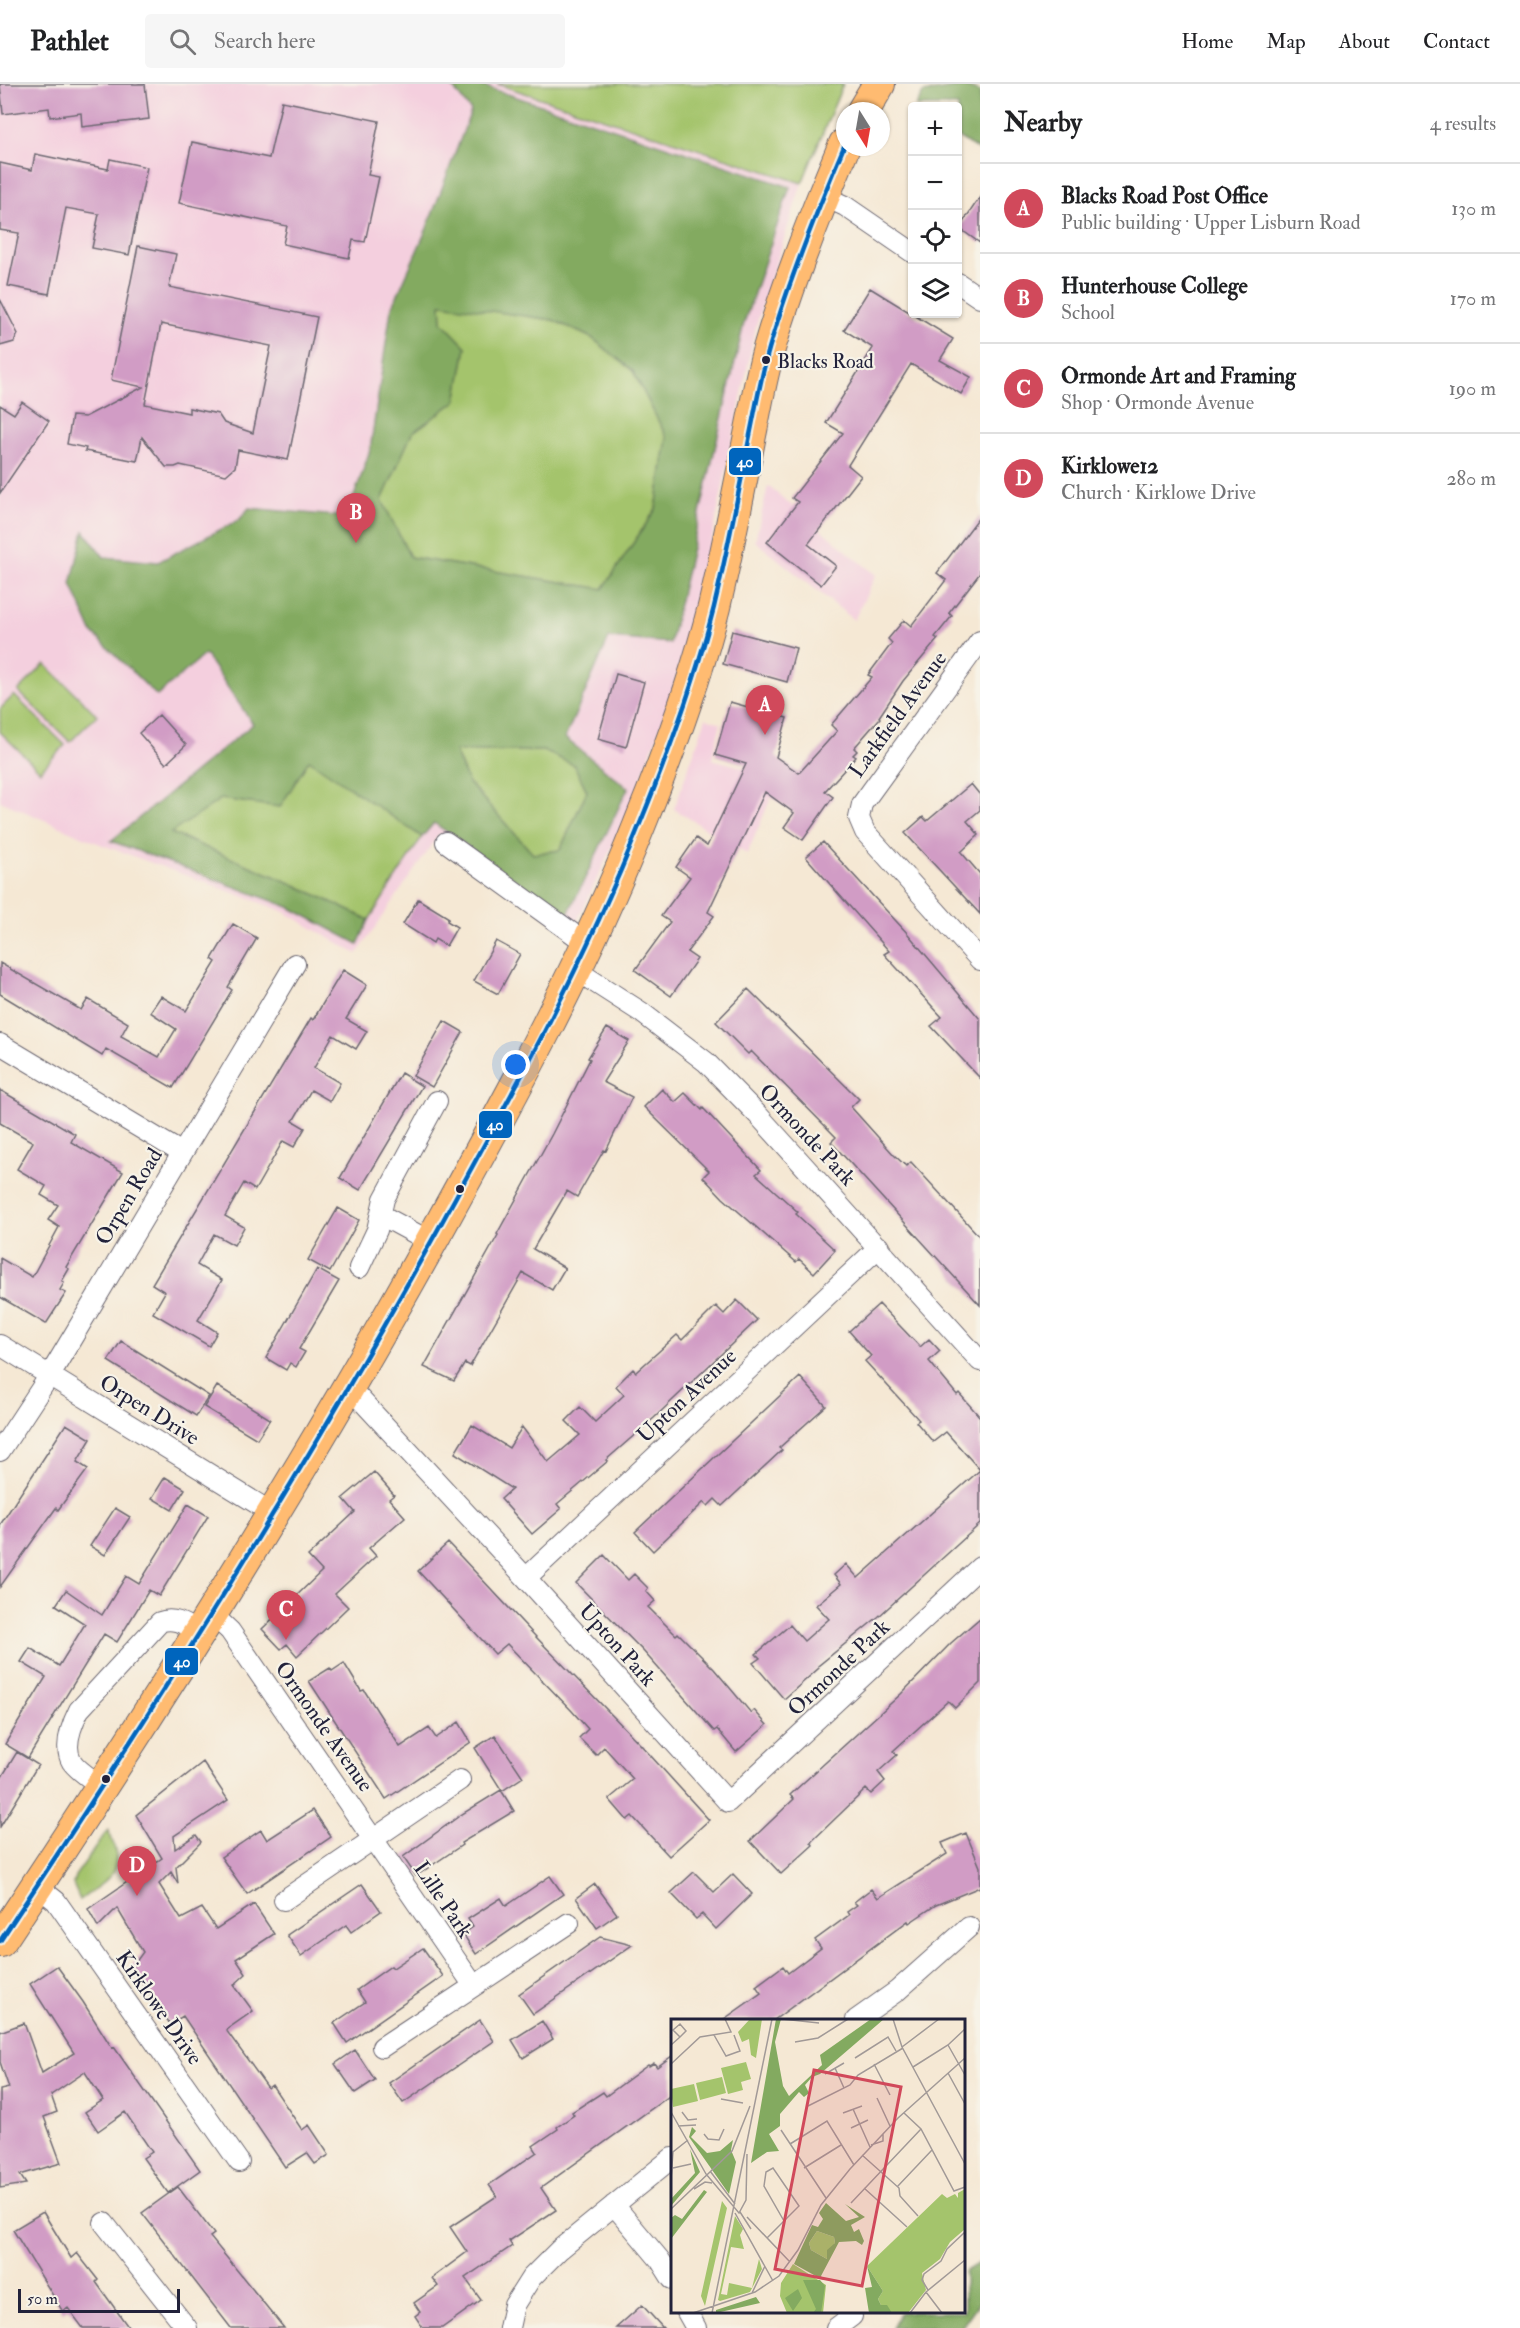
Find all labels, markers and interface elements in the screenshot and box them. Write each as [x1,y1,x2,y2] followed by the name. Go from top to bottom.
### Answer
[145,14,565,68] search box
[30,24,109,59] text: Pathlet
[166,25,199,58] icon: search
[214,27,316,55] text: Search here
[1181,28,1233,55] text: Home
[1266,28,1306,55] text: Map
[1339,28,1390,55] text: About
[1423,28,1490,55] text: Contact
[836,102,890,156] north arrow
[908,102,962,318] map controls
[908,102,962,156] button: +
[1004,107,1082,139] text: Nearby
[1430,111,1496,136] text: 4 results
[908,156,962,210] button: −
[1061,182,1268,210] text: Blacks Road Post Office
[1017,196,1030,221] text: A
[1451,196,1496,221] text: 130 m
[908,210,962,264] button: locate
[1061,210,1361,235] text: Public building · Upper Lisburn Road
[908,264,962,318] button: layers
[1061,272,1248,300] text: Hunterhouse College
[1017,286,1030,311] text: B
[1450,286,1496,311] text: 170 m
[1061,300,1115,325] text: School
[777,349,874,374] place label: Blacks Road
[760,354,772,366] marker: Blacks Road
[1061,362,1296,390] text: Ormonde Art and Framing
[1016,376,1031,401] text: C
[1449,376,1496,401] text: 190 m
[1061,390,1254,415] text: Shop · Ormonde Avenue
[728,447,762,476] line badge: 40
[736,452,753,472] text: 40
[1061,452,1159,480] text: Kirklowe12
[1015,466,1032,491] text: D
[1446,466,1496,491] text: 280 m
[1061,480,1256,505] text: Church · Kirklowe Drive
[336,494,376,543] pin: B
[843,646,953,783] street label: Larkfield Avenue
[746,686,784,735] pin: A
[501,1050,530,1079] your location
[753,1078,862,1192] street label: Ormonde Park
[478,1110,513,1139] line badge: 40
[486,1115,503,1135] text: 40
[89,1143,170,1251] street label: Orpen Road
[454,1183,466,1195] unlabelled marker
[631,1342,743,1450] street label: Upton Avenue
[94,1368,205,1452] street label: Orpen Drive
[266,1590,306,1640] pin: C
[572,1597,662,1693] street label: Upton Park
[782,1613,896,1722] street label: Ormonde Park
[164,1647,199,1676] line badge: 40
[173,1652,190,1672] text: 40
[269,1656,380,1797] street label: Ormonde Avenue
[100,1773,112,1785] unlabelled marker
[118,1846,156,1896] pin: D
[407,1856,479,1944] street label: Lille Park
[109,1945,209,2070] street label: Kirklowe Drive
[671,2019,965,2313] inset map
[18,2286,180,2314] scale bar
[27,2289,58,2309] text: 50 m

